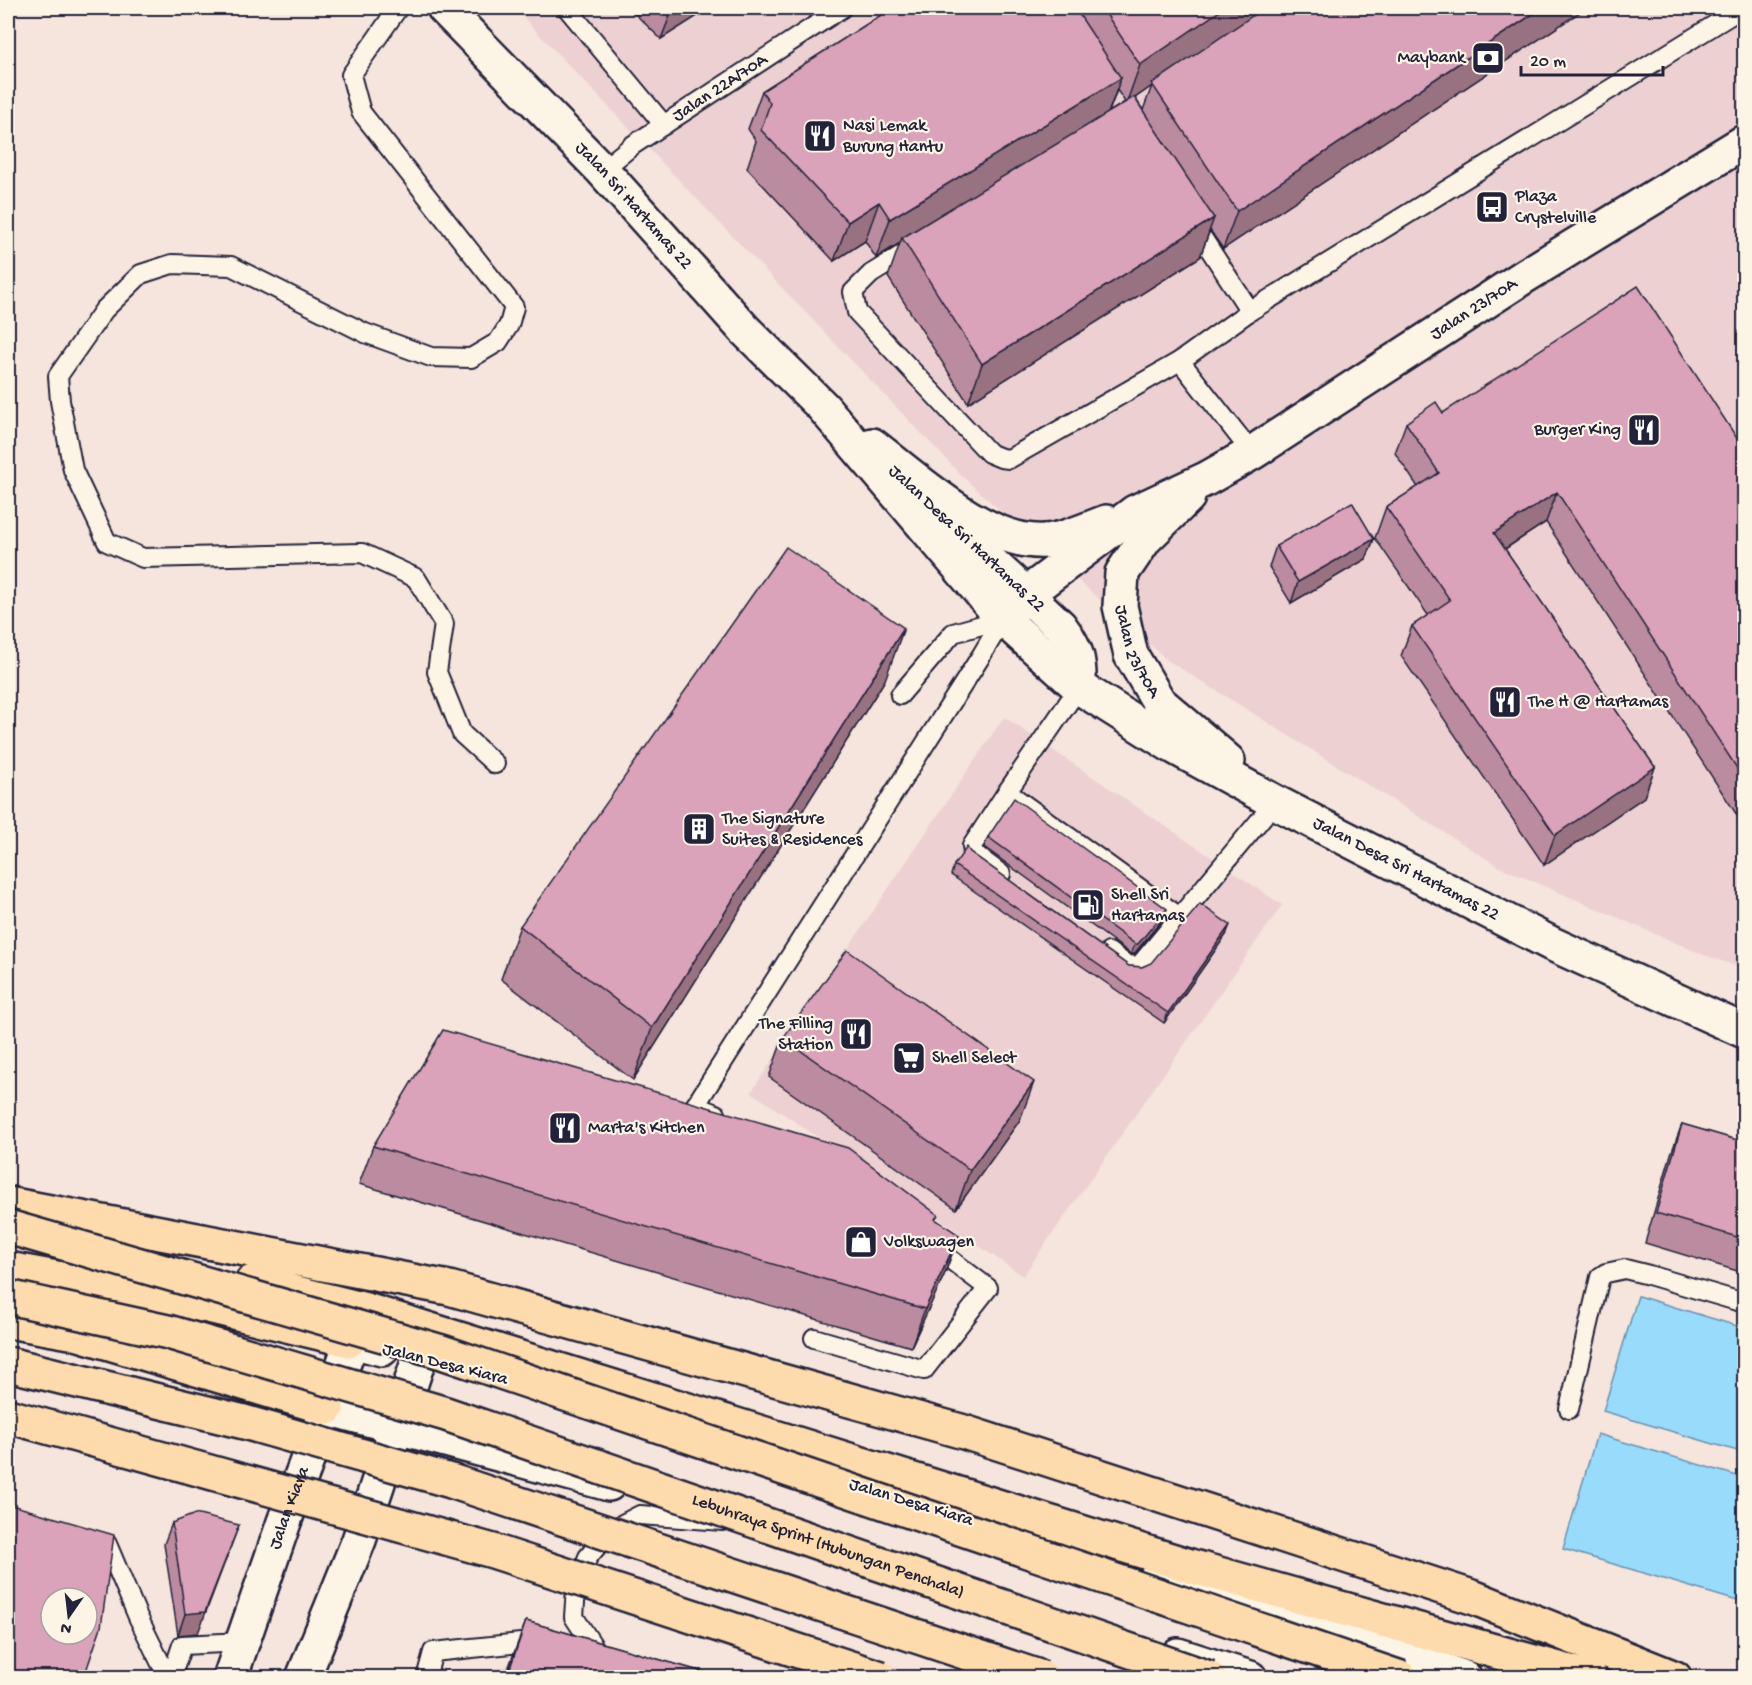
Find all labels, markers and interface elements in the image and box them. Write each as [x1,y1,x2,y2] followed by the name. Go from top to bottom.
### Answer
[1521,39,1664,77] scale bar
[1470,40,1506,76] bank icon: Maybank
[669,48,773,127] street label: Jalan 22A/70A
[1398,48,1467,69] place label: Maybank
[1530,52,1566,73] text: 20 m
[842,116,944,158] place label: Nasi Lemak Burung Hantu
[802,118,838,154] restaurant icon: Nasi Lemak Burung Hantu
[570,138,697,274] street label: Jalan Sri Hartamas 22
[1514,187,1597,229] place label: Plaza Crystelville
[1474,189,1510,225] bus stop icon: Plaza Crystelville
[1427,273,1522,345] street label: Jalan 23/70A
[1626,412,1662,448] restaurant icon: Burger King
[1533,420,1621,441] place label: Burger King
[883,461,1049,617] street label: Jalan Desa Sri Hartamas 22
[1110,603,1165,703] street label: Jalan 23/70A
[1487,684,1523,720] restaurant icon: The H @ Hartamas
[1527,692,1669,713] place label: The H @ Hartamas
[721,809,864,851] place label: The Signature Suites & Residences
[681,811,717,847] building icon: The Signature Suites & Residences
[1309,813,1503,926] street label: Jalan Desa Sri Hartamas 22
[1111,885,1186,927] place label: Shell Sri Hartamas
[1070,887,1106,923] fuel station icon: Shell Sri Hartamas
[758,1014,833,1056] place label: The Filling Station
[838,1016,874,1052] restaurant icon: The Filling Station
[891,1040,927,1076] supermarket icon: Shell Select
[932,1048,1018,1069] place label: Shell Select
[547,1110,583,1146] restaurant icon: Marta's Kitchen
[588,1118,705,1139] place label: Marta's Kitchen
[843,1224,879,1260] shop icon: Volkswagen
[883,1232,974,1253] place label: Volkswagen
[380,1339,511,1391] street label: Jalan Desa Kiara
[265,1463,315,1552] street label: Jalan Kiara
[847,1474,976,1532] street label: Jalan Desa Kiara
[689,1489,967,1603] street label: Lebuhraya Sprint (Hubungan Penchala)
[39,1586,99,1646] north arrow
[58,1617,74,1638] text: N

